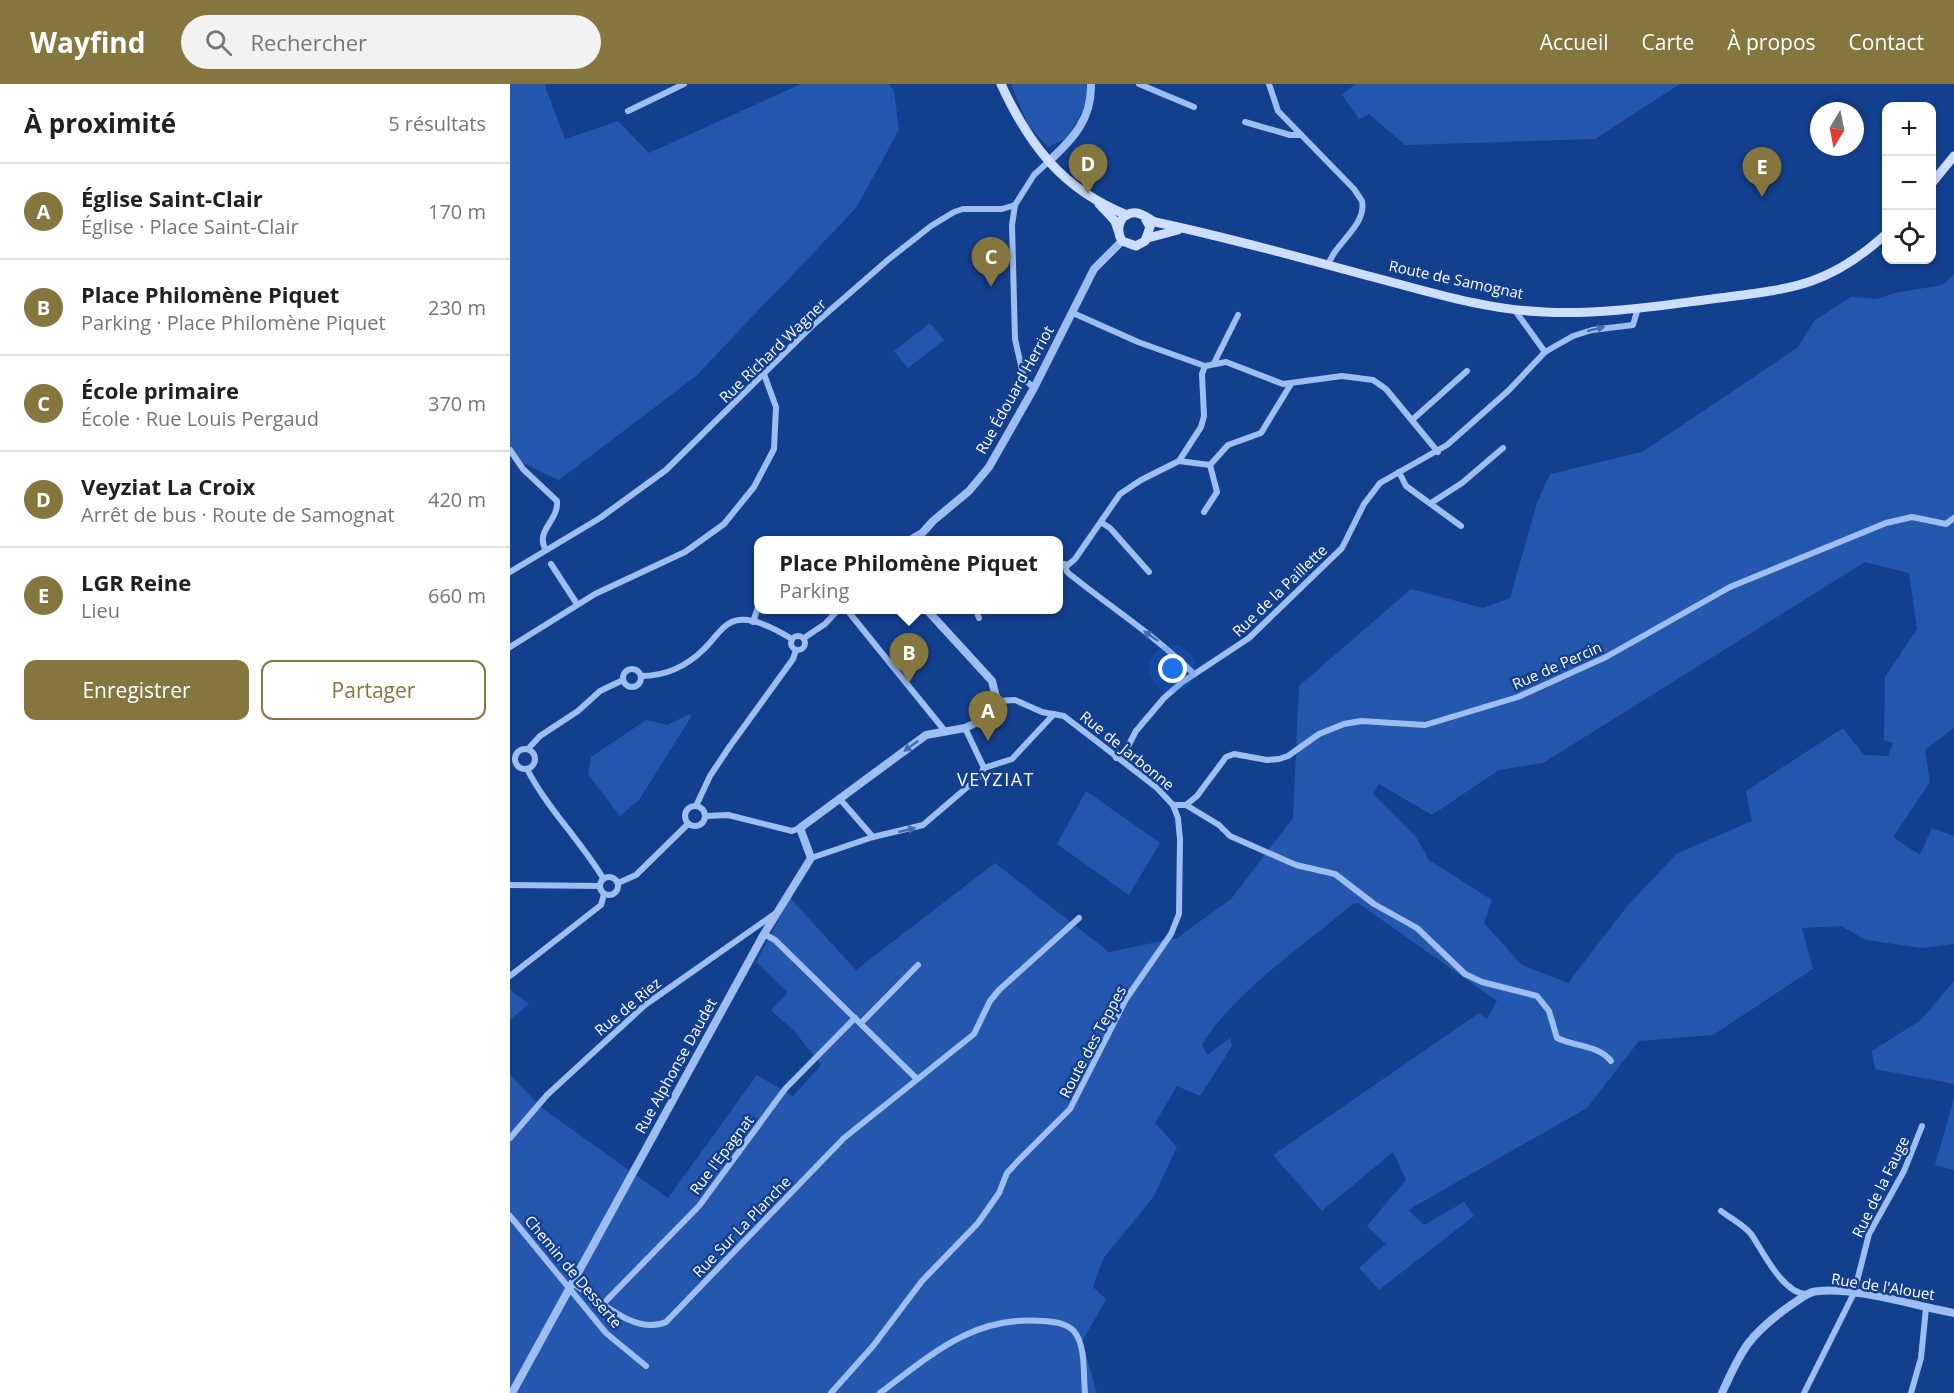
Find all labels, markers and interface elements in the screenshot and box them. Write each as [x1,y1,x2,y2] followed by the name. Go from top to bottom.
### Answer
[181,15,601,69] search box
[30,23,145,61] text: Wayfind
[202,26,235,59] icon: search
[250,27,367,57] text: Rechercher
[1540,28,1608,56] text: Accueil
[1641,28,1694,56] text: Carte
[1727,28,1816,56] text: À propos
[1849,28,1924,56] text: Contact
[1810,102,1864,156] north arrow
[1882,102,1936,264] map controls
[1882,102,1936,156] button: +
[24,105,176,141] text: À proximité
[388,110,486,137] text: 5 résultats
[1068,144,1108,194] pin: D
[1742,147,1782,197] pin: E
[1882,156,1936,210] button: −
[81,183,263,213] text: Église Saint-Clair
[37,198,50,225] text: A
[428,198,486,225] text: 170 m
[1882,210,1936,264] button: locate
[81,213,299,240] text: Église · Place Saint-Clair
[972,238,1010,287] pin: C
[1387,255,1525,303] street label: Route de Samognat
[81,279,339,309] text: Place Philomène Piquet
[37,294,50,321] text: B
[428,294,486,321] text: 230 m
[714,294,830,407] street label: Rue Richard Wagner
[81,309,386,336] text: Parking · Place Philomène Piquet
[970,322,1058,457] street label: Rue Édouard Herriot
[1587,324,1605,334] one-way arrow
[81,375,239,405] text: École primaire
[37,390,50,417] text: C
[428,390,486,417] text: 370 m
[81,405,319,432] text: École · Rue Louis Pergaud
[81,471,255,501] text: Veyziat La Croix
[36,486,51,513] text: D
[428,486,486,513] text: 420 m
[81,501,395,528] text: Arrêt de bus · Route de Samognat
[754,536,1063,614] popup
[1228,540,1331,641] street label: Rue de la Paillette
[779,547,1038,577] text: Place Philomène Piquet
[81,567,191,597] text: LGR Reine
[779,577,849,604] text: Parking
[38,582,49,609] text: E
[428,582,486,609] text: 660 m
[81,597,120,624] text: Lieu
[1143,631,1159,642] one-way arrow
[890,634,928,683] pin: B
[1509,636,1605,694] street label: Rue de Percin
[1158,654,1187,683] your location
[24,660,249,720] button: Enregistrer
[261,660,486,720] button: Partager
[968,692,1008,741] pin: A
[1076,706,1179,794] street label: Rue de Jarbonne
[903,740,919,752] one-way arrow
[957,767,1035,791] district label: VEYZIAT
[898,824,917,834] one-way arrow
[590,973,665,1040] street label: Rue de Riez
[1054,982,1130,1101] street label: Route des Teppes
[630,994,721,1137] street label: Rue Alphonse Daudet
[685,1111,758,1198] street label: Rue l'Epagnat
[1847,1133,1913,1240] street label: Rue de la Fauge
[688,1171,795,1281] street label: Rue Sur La Planche
[521,1211,627,1332] street label: Chemin de Desserte
[1830,1268,1936,1304] street label: Rue de l'Alouet

